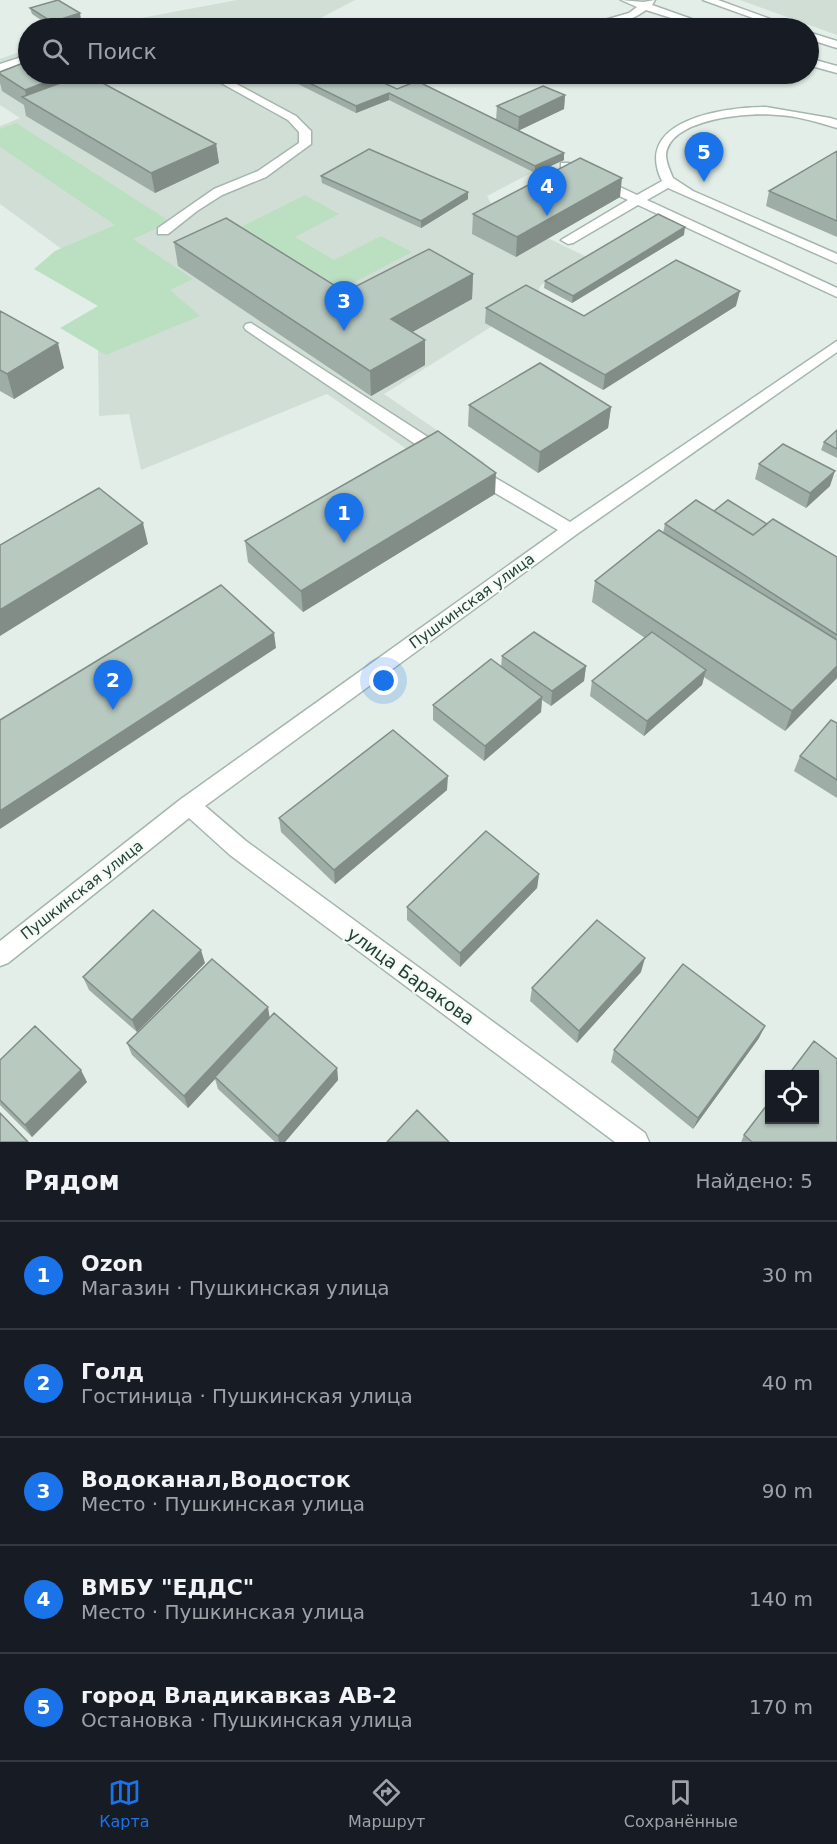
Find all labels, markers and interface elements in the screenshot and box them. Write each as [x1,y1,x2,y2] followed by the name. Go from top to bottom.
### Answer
[18,18,819,84] search box
[39,35,72,68] icon: search
[87,39,157,64] text: Поиск
[684,132,724,182] pin: 5
[528,166,566,216] pin: 4
[324,282,364,331] pin: 3
[324,494,364,543] pin: 1
[406,550,538,652] street label: Пушкинская улица
[94,660,132,710] pin: 2
[369,666,398,695] your location
[17,837,147,943] street label: Пушкинская улица
[343,923,479,1029] street label: улица Баракова
[765,1070,819,1124] map controls
[765,1070,819,1124] button: locate
[24,1166,120,1196] text: Рядом
[695,1169,813,1193] text: Найдено: 5
[81,1251,143,1276] text: Ozon
[37,1263,50,1287] text: 1
[762,1263,813,1287] text: 30 m
[81,1276,390,1300] text: Магазин · Пушкинская улица
[81,1359,144,1384] text: Голд
[37,1371,50,1395] text: 2
[762,1371,813,1395] text: 40 m
[81,1384,413,1408] text: Гостиница · Пушкинская улица
[81,1467,351,1492] text: Водоканал,Водосток
[37,1479,50,1503] text: 3
[762,1479,813,1503] text: 90 m
[81,1492,365,1516] text: Место · Пушкинская улица
[81,1575,254,1600] text: ВМБУ "ЕДДС"
[37,1587,50,1611] text: 4
[749,1587,813,1611] text: 140 m
[81,1600,365,1624] text: Место · Пушкинская улица
[81,1683,397,1708] text: город Владикавказ АВ-2
[37,1695,50,1719] text: 5
[749,1695,813,1719] text: 170 m
[81,1708,413,1732] text: Остановка · Пушкинская улица
[99,1776,150,1831] tab: Карта
[348,1776,425,1831] tab: Маршрут
[624,1776,738,1831] tab: Сохранённые

